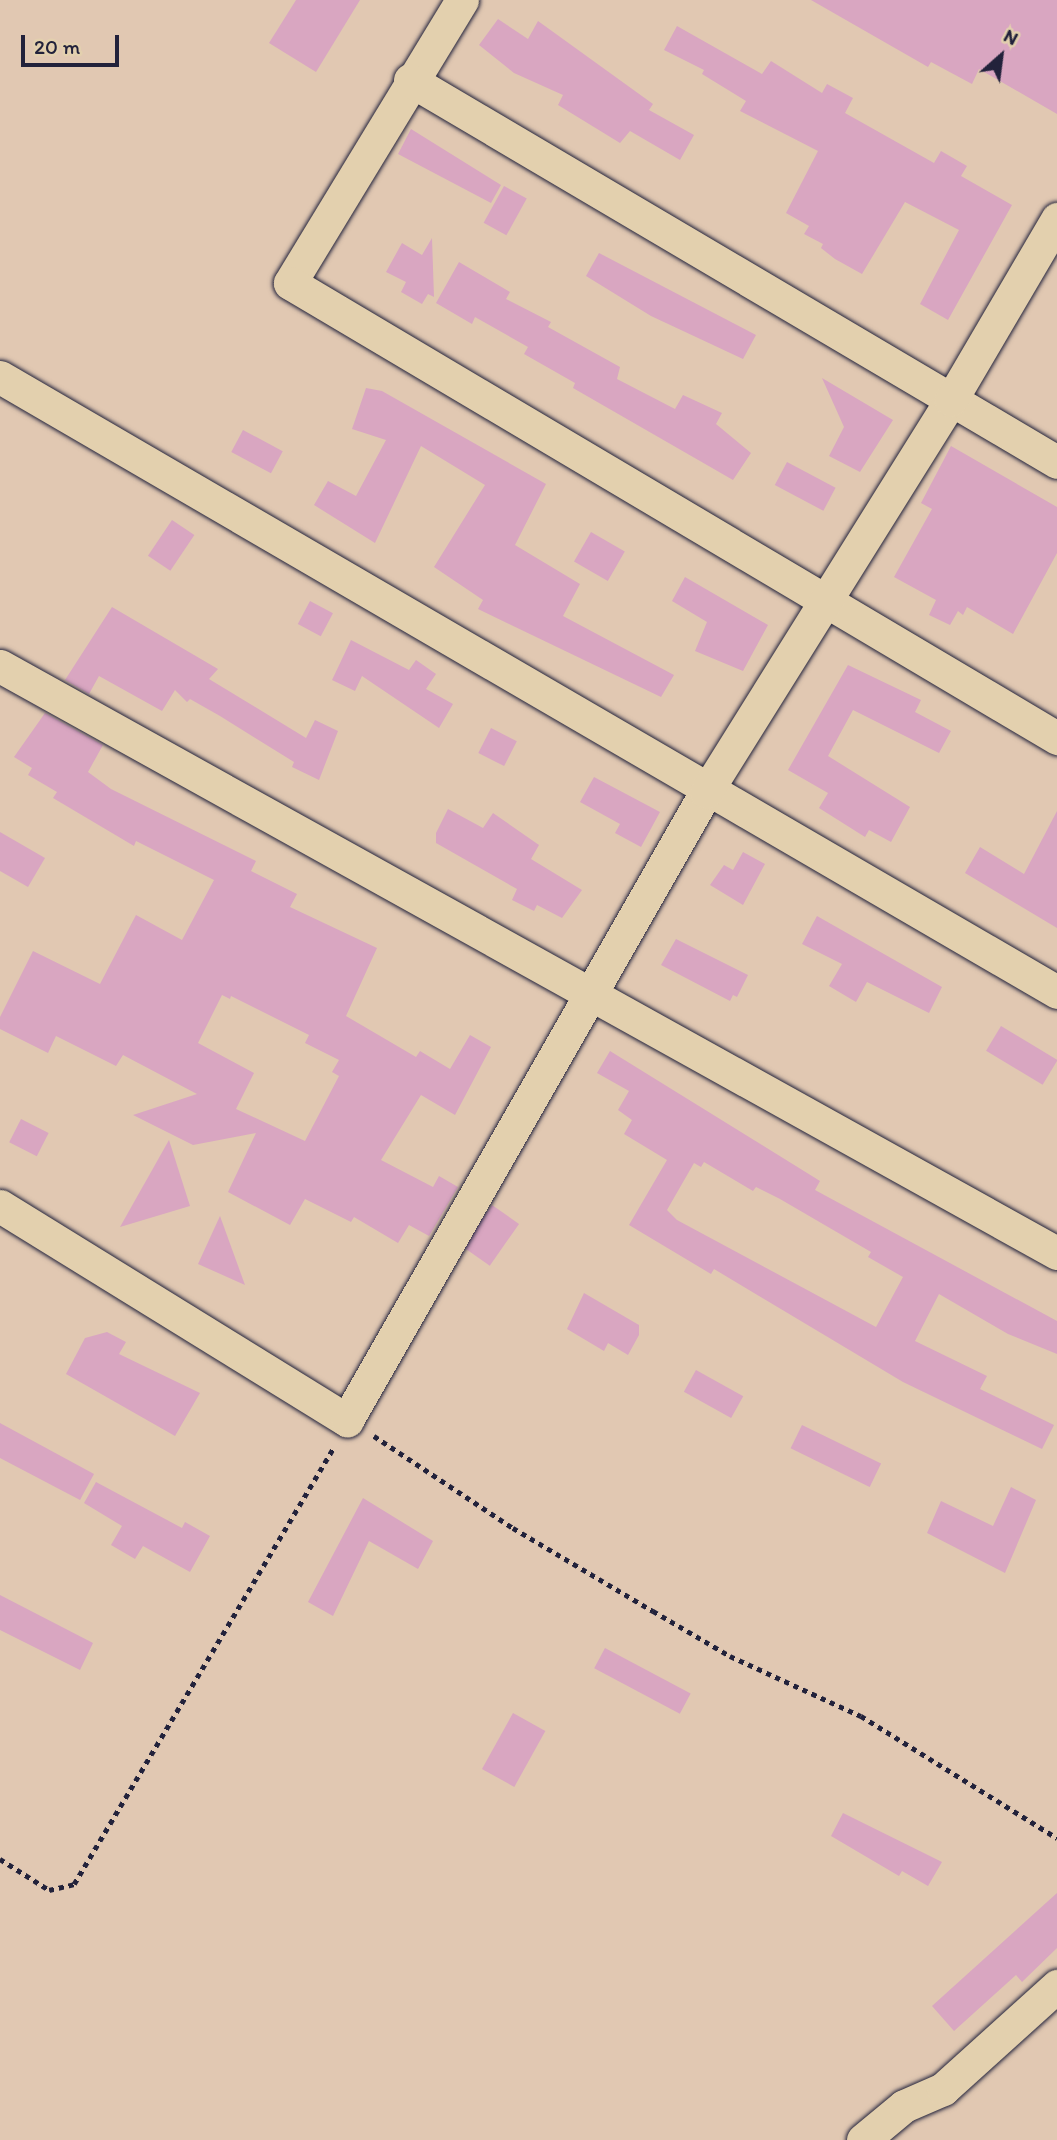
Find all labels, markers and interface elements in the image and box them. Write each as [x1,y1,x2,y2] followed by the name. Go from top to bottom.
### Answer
[24,21,122,65] scale bar
[966,21,1036,91] north arrow
[1000,24,1022,50] text: N
[34,34,80,59] text: 20 m

